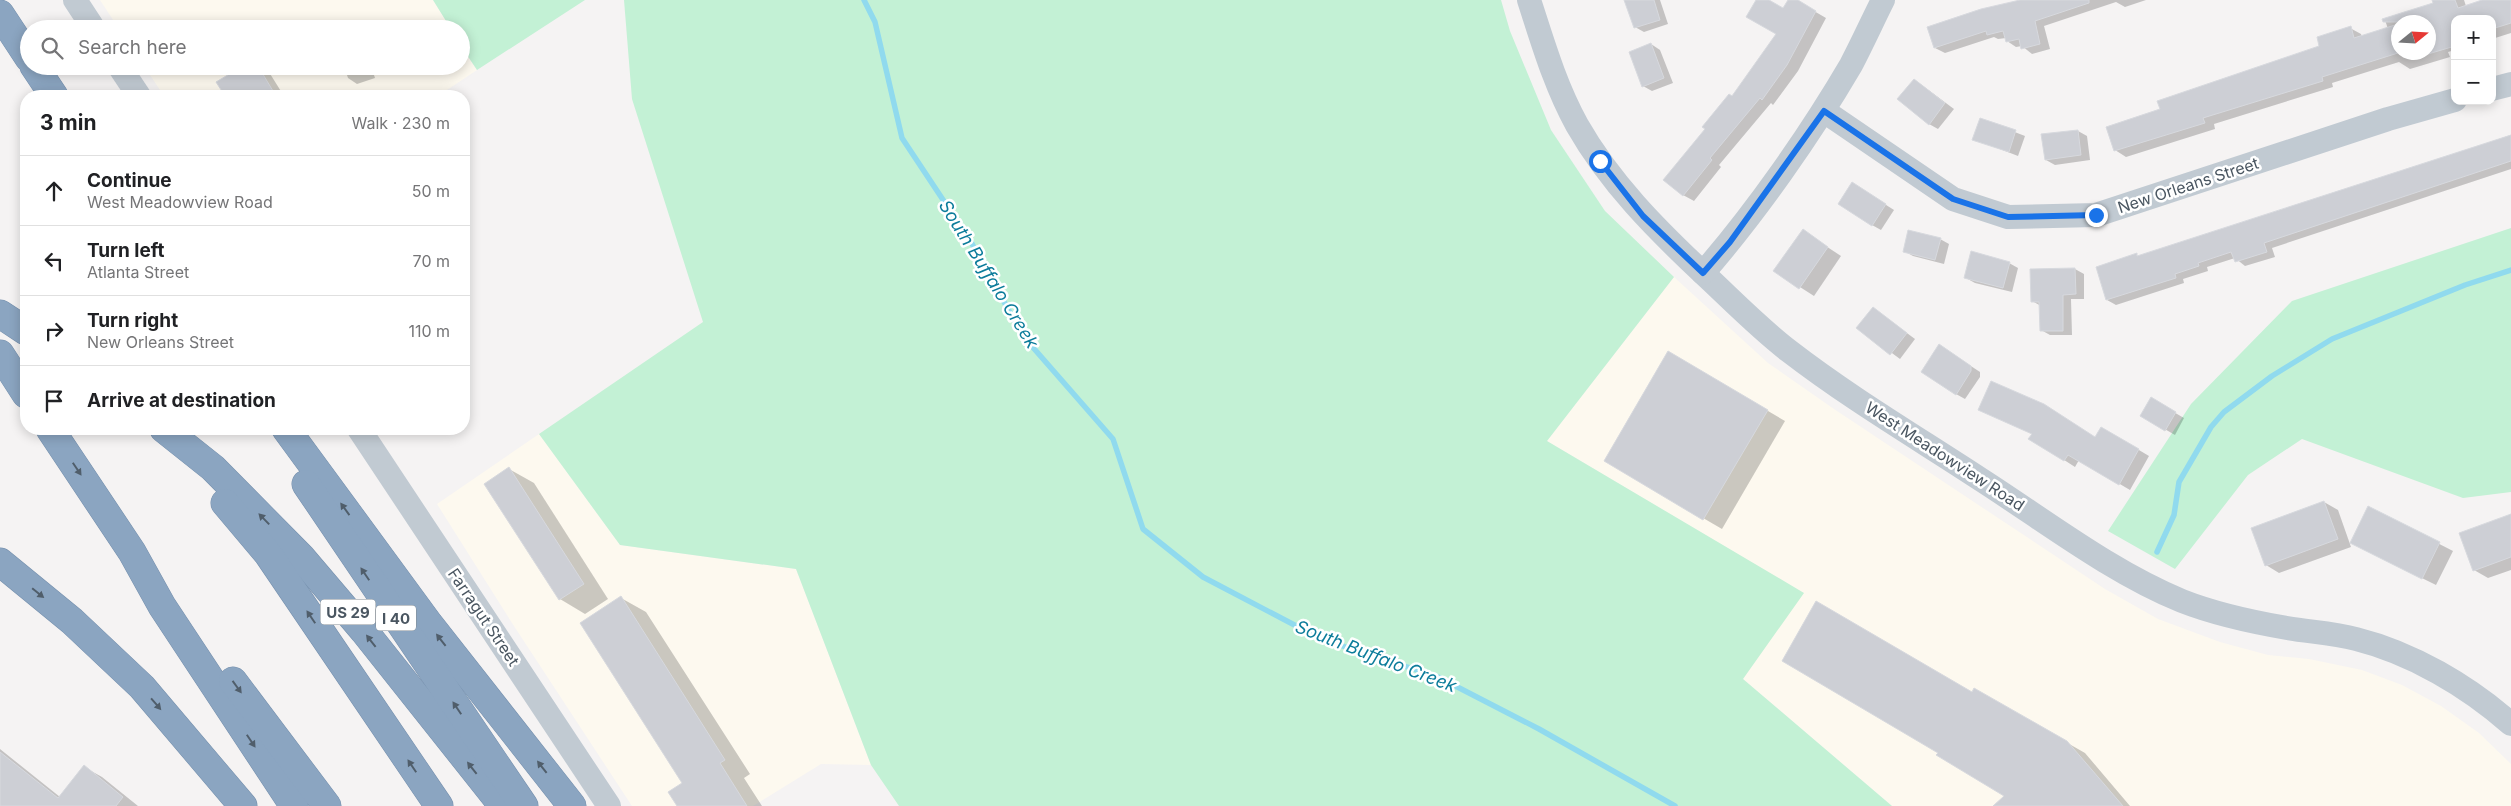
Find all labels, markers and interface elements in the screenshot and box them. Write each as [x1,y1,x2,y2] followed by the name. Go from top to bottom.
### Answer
[2391,15,2436,60] north arrow
[2451,15,2496,105] map controls
[2451,15,2496,60] button: +
[20,20,470,75] search box
[38,34,66,62] icon: search
[78,36,187,59] text: Search here
[2451,60,2496,105] button: −
[40,110,96,135] text: 3 min
[352,113,450,133] text: Walk · 230 m
[1589,150,1612,173] route start
[2115,153,2261,217] street label: New Orleans Street
[87,169,172,192] text: Continue
[40,177,68,205] icon: ahead
[412,181,450,201] text: 50 m
[87,192,273,212] text: West Meadowview Road
[935,196,1044,353] water label: South Buffalo Creek
[2085,204,2108,227] route end
[87,239,165,262] text: Turn left
[40,247,68,275] icon: left
[413,251,450,271] text: 70 m
[87,262,189,282] text: Atlanta Street
[87,309,178,332] text: Turn right
[40,317,68,345] icon: right
[408,321,450,341] text: 110 m
[87,332,234,352] text: New Orleans Street
[40,387,68,415] icon: arrive
[87,389,276,412] text: Arrive at destination
[1862,397,2028,515] street label: West Meadowview Road
[72,463,82,476] one-way arrow
[340,502,350,516] one-way arrow
[258,513,270,525] one-way arrow
[444,564,524,670] street label: Farragut Street
[360,567,370,580] one-way arrow
[31,587,44,598] one-way arrow
[320,600,376,624] road number: US 29
[376,606,416,630] road number: I 40
[306,610,316,623] one-way arrow
[1293,616,1460,697] water label: South Buffalo Creek
[436,634,447,647] one-way arrow
[366,635,377,648] one-way arrow
[232,680,242,694] one-way arrow
[150,697,162,709] one-way arrow
[452,701,461,715] one-way arrow
[247,735,256,748] one-way arrow
[407,759,417,772] one-way arrow
[536,761,547,774] one-way arrow
[466,762,477,775] one-way arrow

